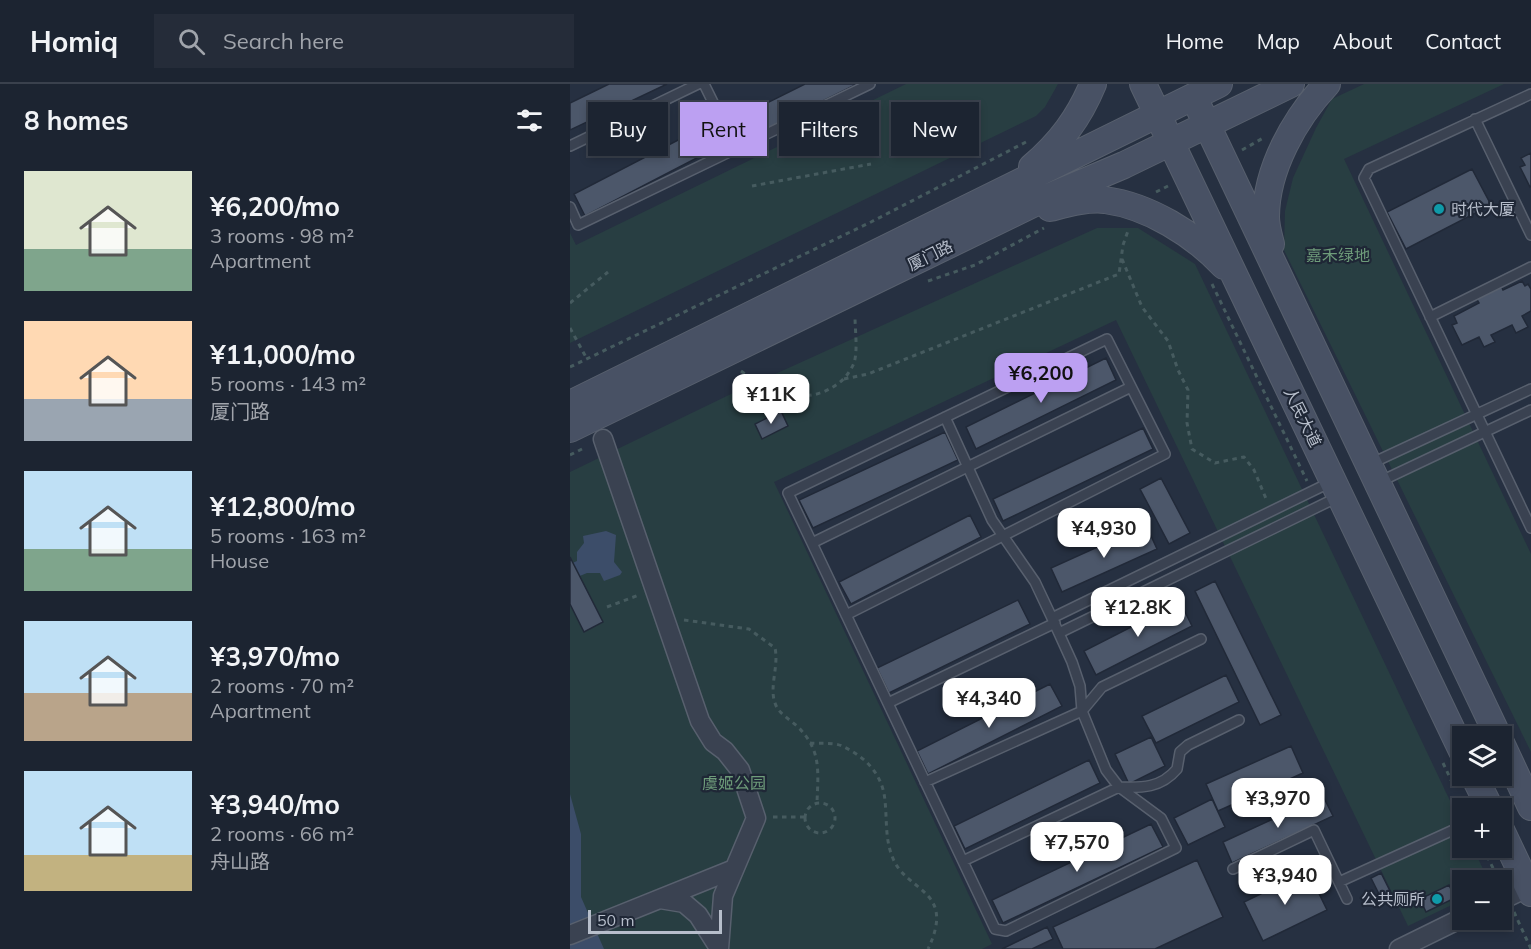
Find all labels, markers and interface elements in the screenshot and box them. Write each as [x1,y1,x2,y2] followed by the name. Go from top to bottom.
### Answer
[154,14,574,68] search box
[30,24,118,59] text: Homiq
[175,25,208,58] icon: search
[223,27,344,55] text: Search here
[1166,28,1224,54] text: Home
[1257,28,1300,54] text: Map
[1333,28,1392,54] text: About
[1425,28,1501,54] text: Contact
[588,102,668,156] chip: Buy
[680,102,767,156] chip: Rent
[779,102,879,156] chip: Filters
[891,102,979,156] chip: New
[24,104,128,137] text: 8 homes
[513,104,546,137] icon: filters
[210,190,340,223] text: ¥6,200/mo
[72,195,144,267] icon: home
[1451,199,1515,219] place label: 时代大厦
[1432,202,1446,216] marker: 时代大厦
[210,223,354,248] text: 3 rooms · 98 m²
[904,235,956,275] street label: 厦门路
[1306,245,1370,265] park label: 嘉禾绿地
[210,248,311,273] text: Apartment
[210,338,355,371] text: ¥11,000/mo
[72,345,144,417] icon: home
[992,353,1090,404] pin: ¥6,200
[1009,360,1073,385] text: ¥6,200
[210,371,366,396] text: 5 rooms · 143 m²
[735,374,807,425] pin: ¥11K
[746,381,796,406] text: ¥11K
[1280,384,1326,450] street label: 人民大道
[210,399,270,424] text: 厦门路
[210,490,355,523] text: ¥12,800/mo
[72,495,144,567] icon: home
[1055,508,1153,559] pin: ¥4,930
[1072,515,1136,540] text: ¥4,930
[210,523,366,548] text: 5 rooms · 163 m²
[210,548,269,573] text: House
[1089,587,1187,638] pin: ¥12.8K
[1105,594,1171,619] text: ¥12.8K
[210,640,340,673] text: ¥3,970/mo
[72,645,144,717] icon: home
[210,673,354,698] text: 2 rooms · 70 m²
[940,678,1038,729] pin: ¥4,340
[957,685,1021,710] text: ¥4,340
[210,698,311,723] text: Apartment
[1452,726,1512,930] map controls
[1452,726,1512,786] button: layers
[702,773,766,793] park label: 虞姬公园
[1229,778,1327,829] pin: ¥3,970
[1246,785,1310,810] text: ¥3,970
[210,788,340,821] text: ¥3,940/mo
[72,795,144,867] icon: home
[1452,798,1512,858] button: +
[210,821,354,846] text: 2 rooms · 66 m²
[1028,822,1126,873] pin: ¥7,570
[1045,829,1109,854] text: ¥7,570
[210,849,270,874] text: 舟山路
[1236,855,1334,906] pin: ¥3,940
[1253,862,1317,887] text: ¥3,940
[1452,870,1512,930] button: −
[1361,889,1425,909] place label: 公共厕所
[1430,892,1444,906] marker: 公共厕所
[588,907,722,934] scale bar
[597,910,634,930] text: 50 m

